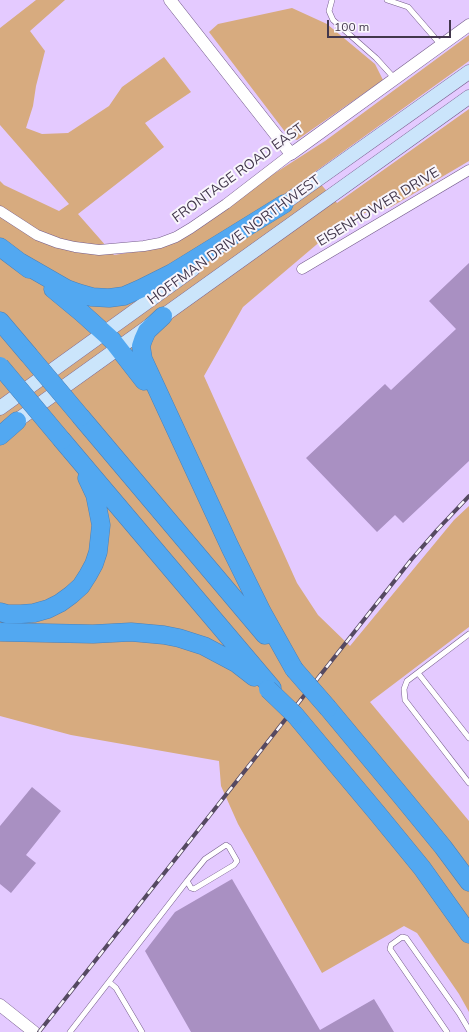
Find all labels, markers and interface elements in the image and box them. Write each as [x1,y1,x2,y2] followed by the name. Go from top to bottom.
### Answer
[329,12,453,38] scale bar
[334,19,369,34] text: 100 m
[169,120,307,226] street label: FRONTAGE ROAD EAST
[314,164,442,250] street label: EISENHOWER DRIVE
[144,172,324,308] street label: HOFFMAN DRIVE NORTHWEST

